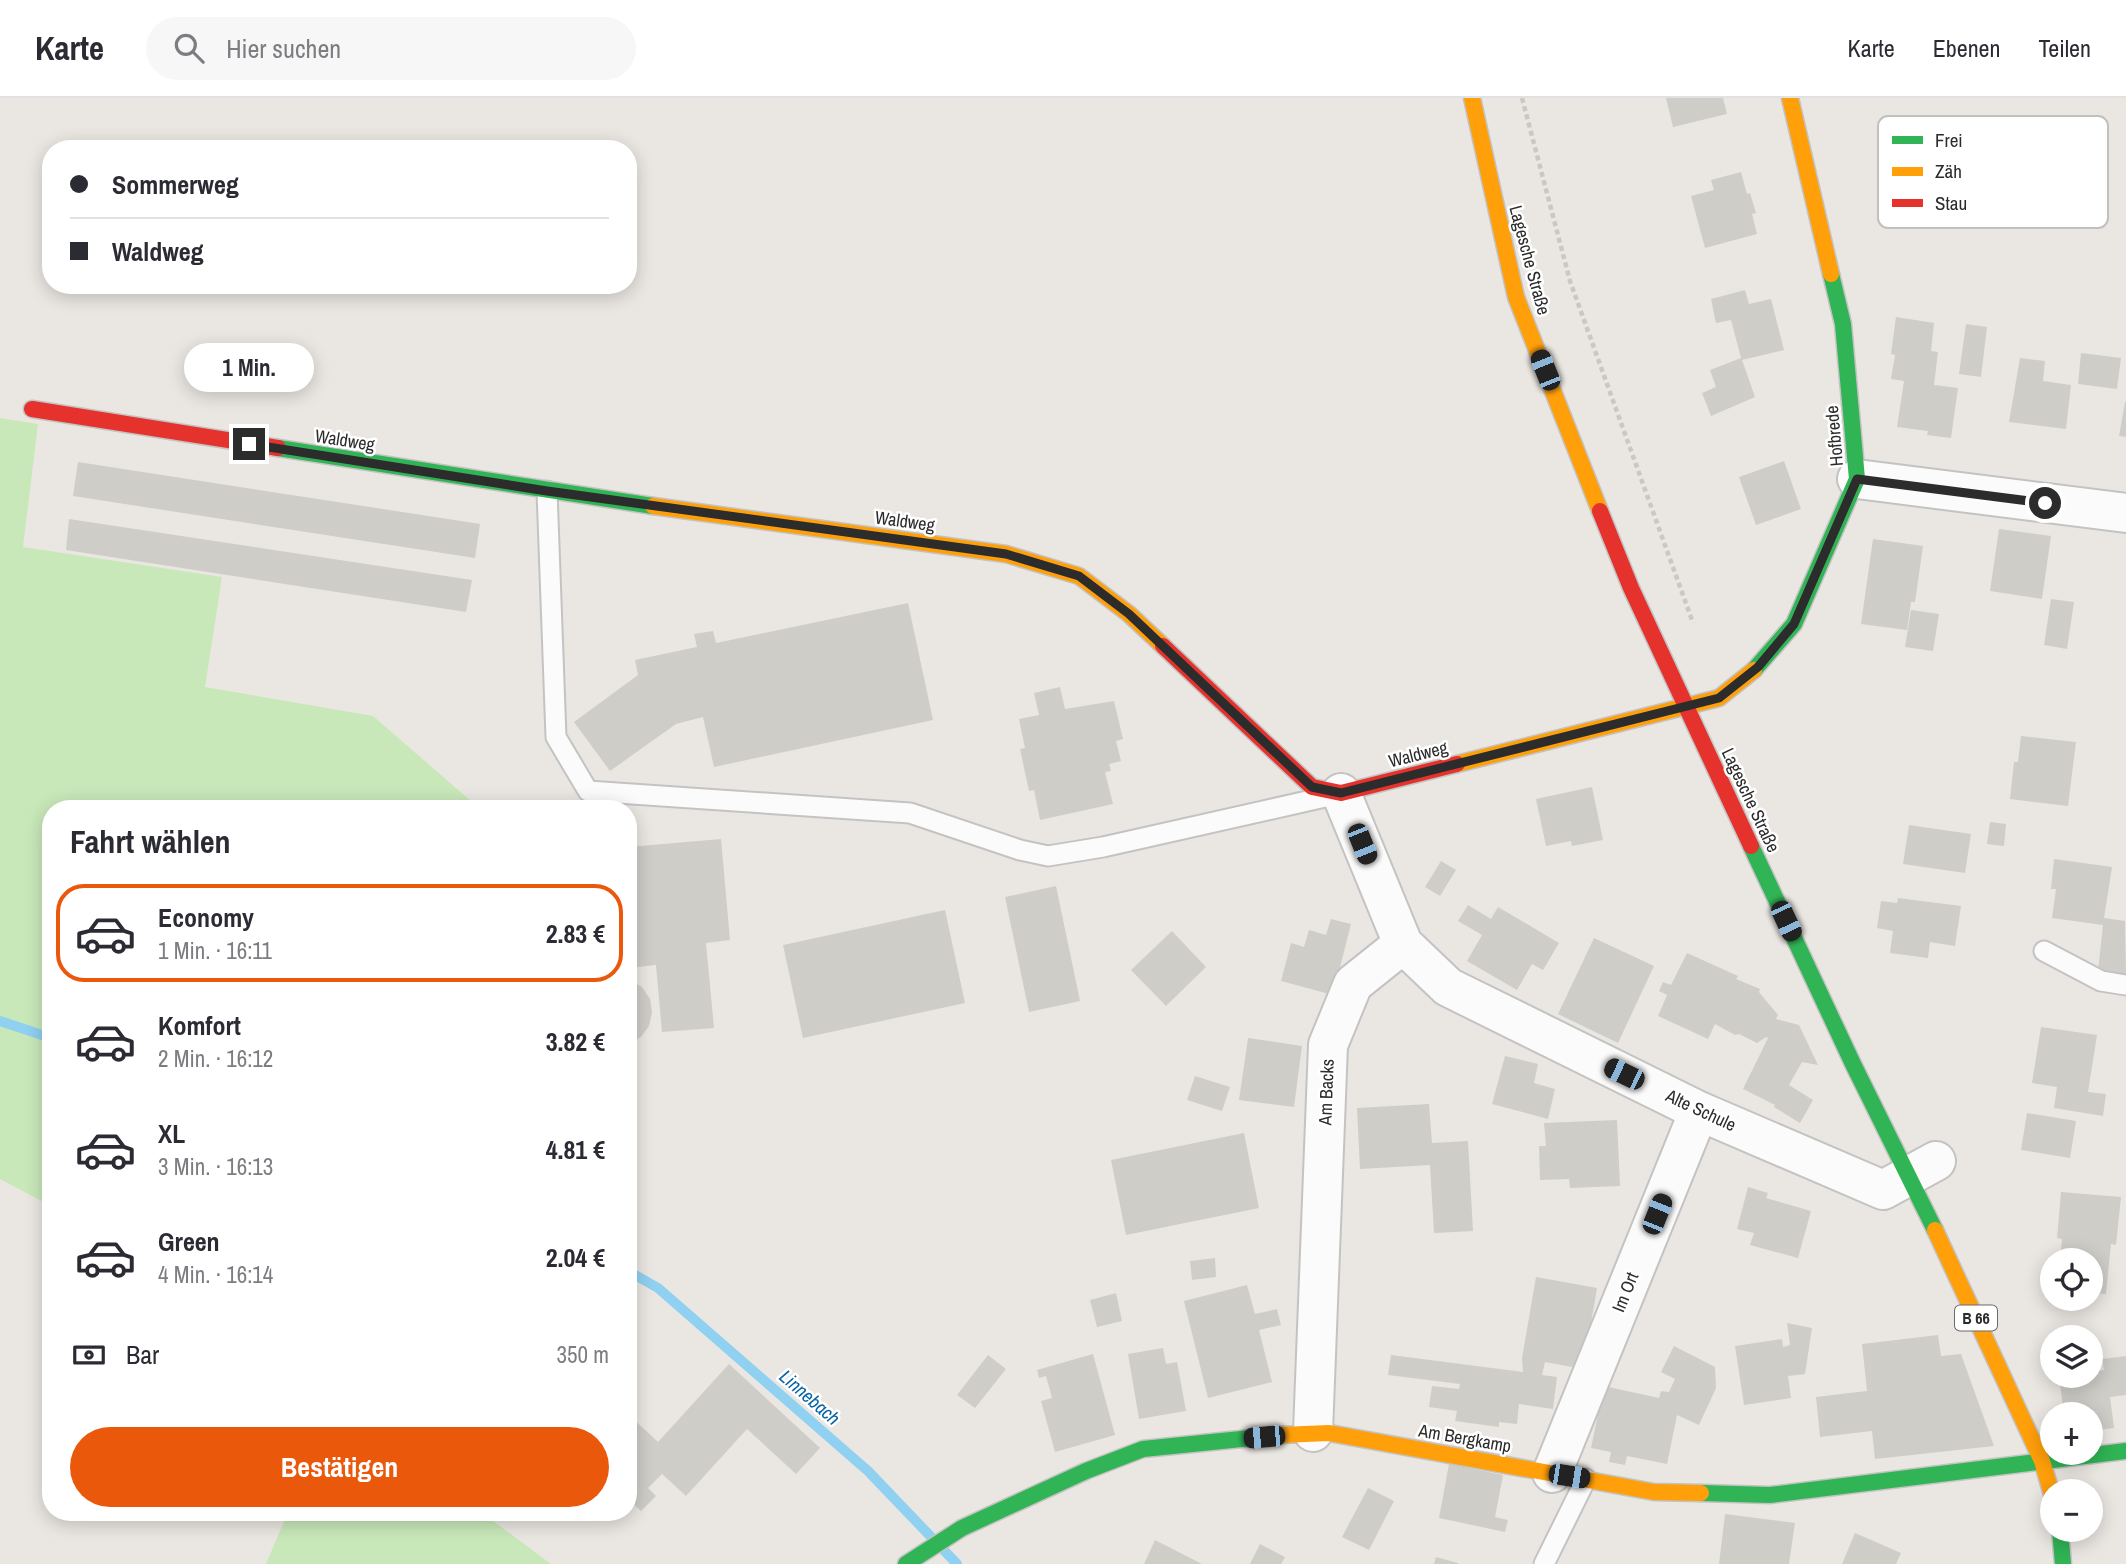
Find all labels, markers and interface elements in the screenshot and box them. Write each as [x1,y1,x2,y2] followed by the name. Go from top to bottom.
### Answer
[146,17,636,80] search box
[35,26,104,70] text: Karte
[170,29,208,67] icon: search
[226,31,341,66] text: Hier suchen
[1848,32,1895,64] text: Karte
[1933,32,2000,64] text: Ebenen
[2038,32,2091,64] text: Teilen
[1878,116,2108,228] legend
[1935,127,1963,153] text: Frei
[1935,158,1962,184] text: Zäh
[112,167,239,202] text: Sommerweg
[1935,190,1967,216] text: Stau
[1503,202,1557,318] street label: Lagesche Straße
[112,234,204,269] text: Waldweg
[184,342,314,392] callout: 1 Min.
[1528,347,1563,393] car
[222,352,276,383] text: 1 Min.
[1819,405,1849,467] street label: Hofbrede
[313,423,377,457] street label: Waldweg
[233,428,265,460] route end
[2029,487,2061,519] route start
[873,504,937,538] street label: Waldweg
[1386,734,1451,773] street label: Waldweg
[1716,744,1786,856] street label: Lagesche Straße
[70,820,231,863] text: Fahrt wählen
[1345,821,1380,867] car
[1768,898,1805,944] car
[158,900,254,935] text: Economy
[74,902,137,965] icon: car
[546,916,605,951] text: 2.83 €
[158,935,272,966] text: 1 Min. · 16:11
[158,1008,241,1043] text: Komfort
[74,1010,137,1073] icon: car
[546,1024,605,1059] text: 3.82 €
[158,1043,273,1074] text: 2 Min. · 16:12
[1601,1055,1648,1093] car
[1312,1058,1340,1127] street label: Am Backs
[1661,1082,1740,1137] street label: Alte Schule
[158,1116,185,1151] text: XL
[74,1118,137,1181] icon: car
[546,1132,605,1167] text: 4.81 €
[158,1151,273,1182] text: 3 Min. · 16:13
[1640,1191,1675,1237] car
[158,1224,220,1259] text: Green
[74,1226,137,1289] icon: car
[546,1240,605,1275] text: 2.04 €
[2040,1248,2103,1542] map controls
[2040,1248,2103,1311] button: locate
[158,1259,273,1290] text: 4 Min. · 16:14
[1606,1268,1644,1316] street label: Im Ort
[1955,1306,1997,1330] road number: B 66
[2040,1325,2103,1388] button: layers
[70,1336,108,1374] icon: cash
[126,1337,159,1372] text: Bar
[557,1339,609,1370] text: 350 m
[774,1363,846,1431] water label: Linnebach
[2040,1402,2103,1465] button: +
[1416,1417,1513,1458] street label: Am Bergkamp
[1243,1425,1286,1449] car
[70,1427,609,1507] button: Bestätigen
[1547,1462,1592,1490] car
[2040,1479,2103,1542] button: −

